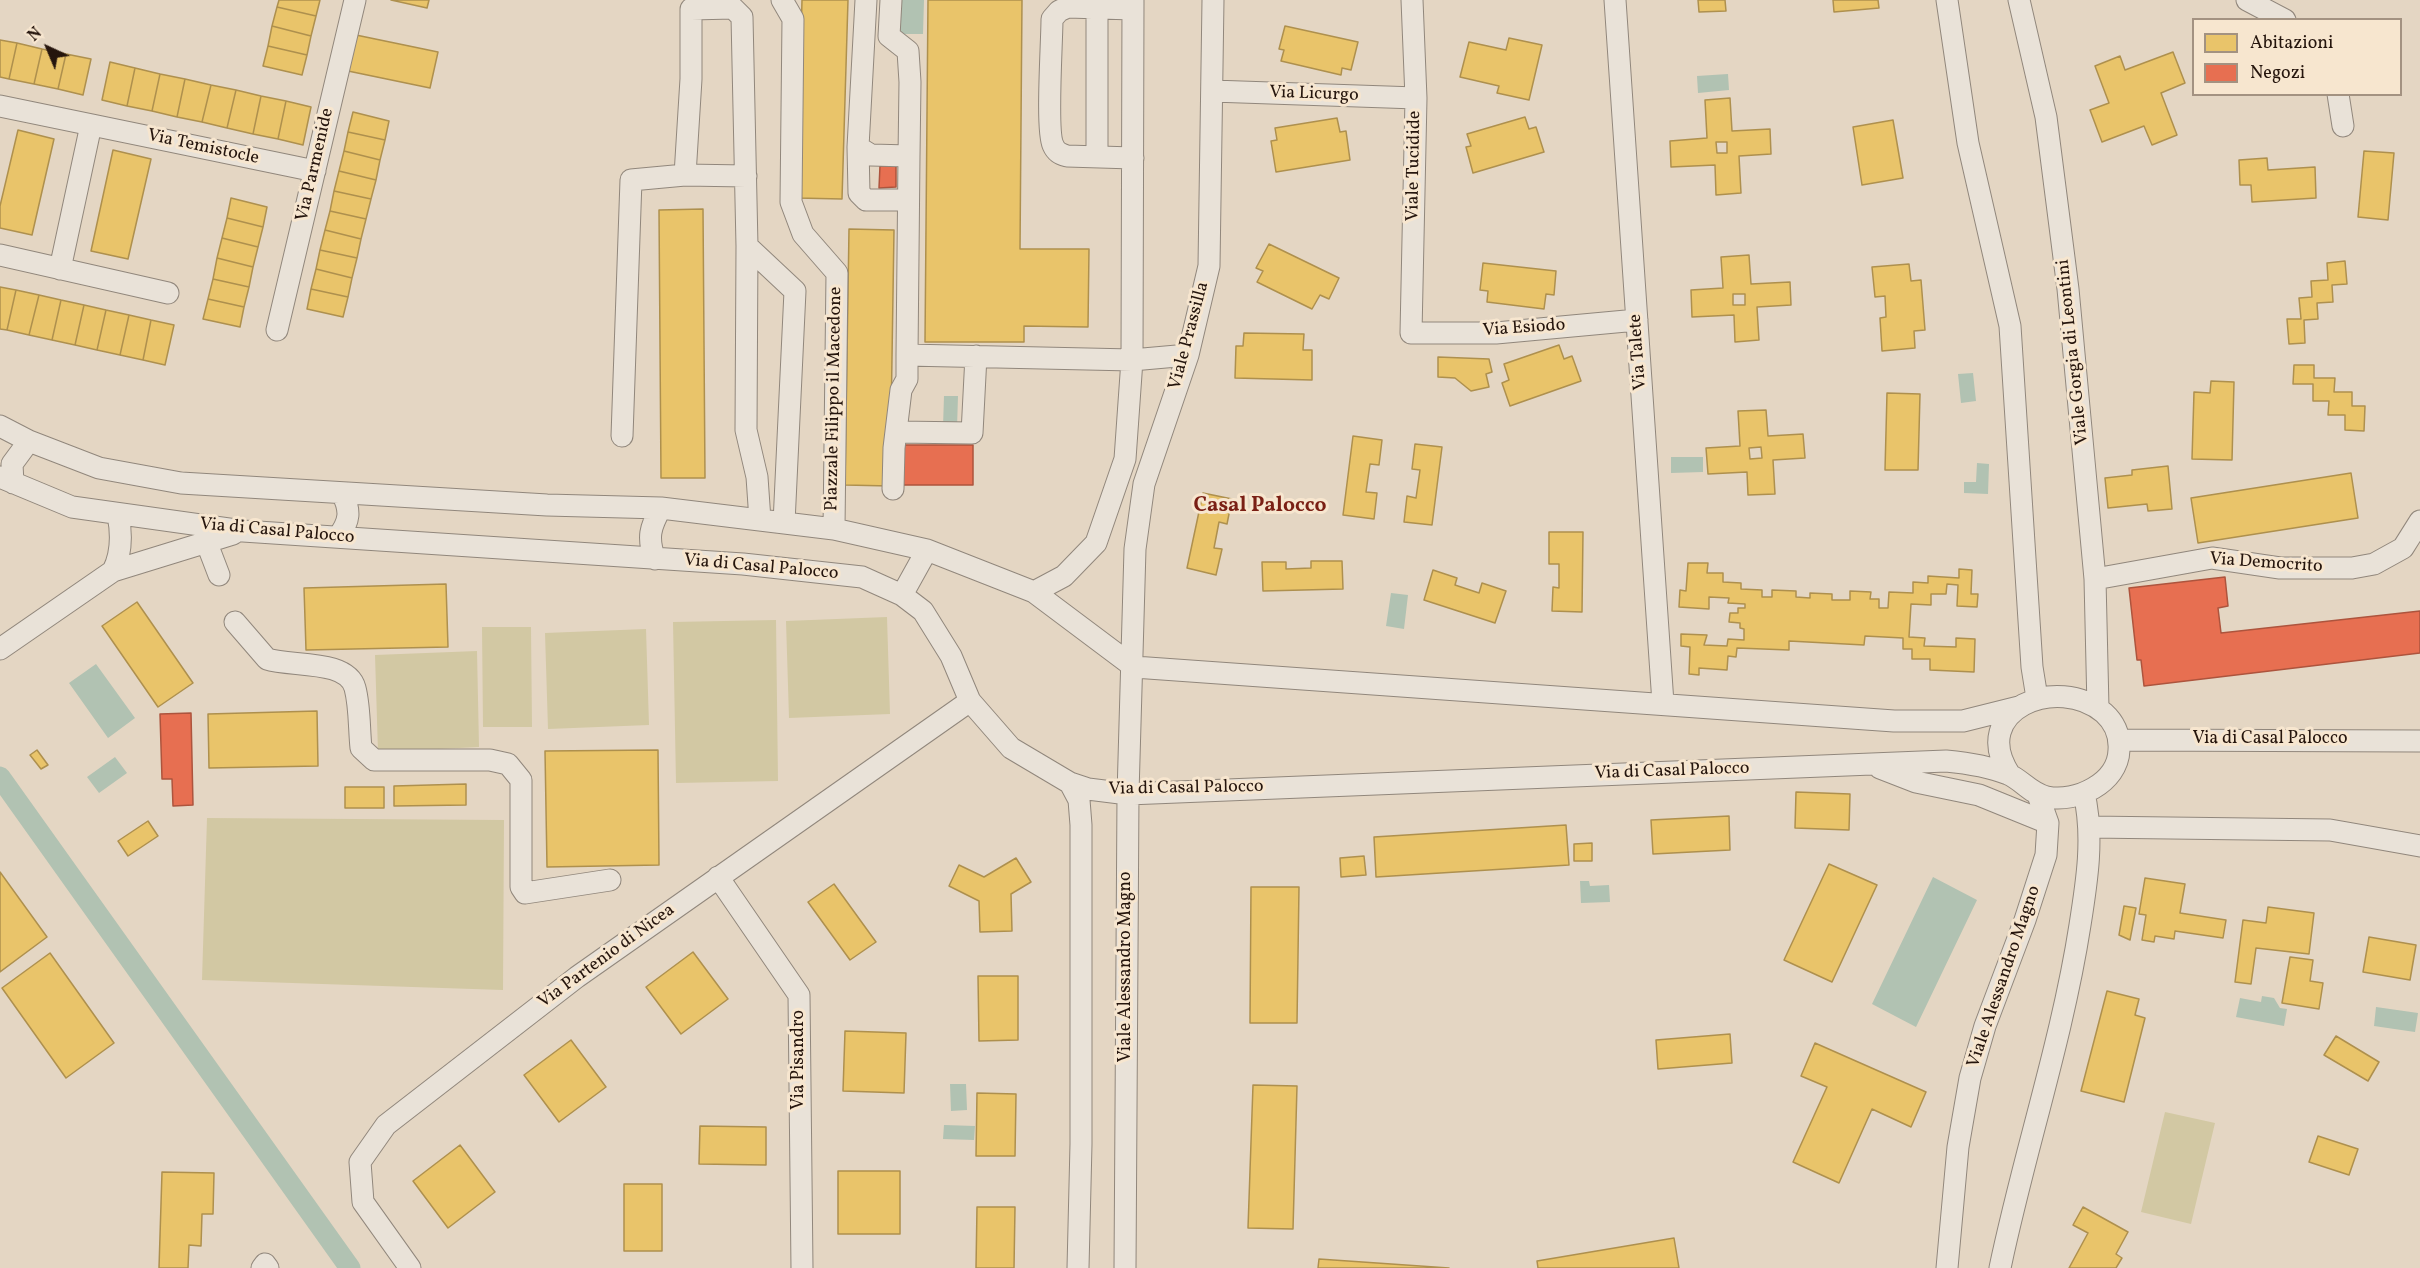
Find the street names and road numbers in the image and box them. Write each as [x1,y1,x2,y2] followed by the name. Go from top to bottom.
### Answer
[1269,83,1359,107] street label: Via Licurgo
[292,106,340,224] street label: Via Parmenide
[1403,110,1427,222] street label: Viale Tucidide
[145,126,261,170] street label: Via Temistocle
[2053,258,2095,446] street label: Viale Gorgia di Leontini
[1165,280,1215,392] street label: Viale Prassilla
[822,287,848,511] street label: Piazzale Filippo il Macedone
[1626,313,1652,391] street label: Via Talete
[1482,315,1566,343] street label: Via Esiodo
[199,514,355,550] street label: Via di Casal Palocco
[2209,549,2323,579] street label: Via Democrito
[683,550,839,586] street label: Via di Casal Palocco
[2192,729,2348,751] street label: Via di Casal Palocco
[1594,759,1750,785] street label: Via di Casal Palocco
[1108,777,1264,801] street label: Via di Casal Palocco
[1116,871,1138,1063] street label: Viale Alessandro Magno
[1964,883,2046,1071] street label: Viale Alessandro Magno
[534,900,680,1014] street label: Via Partenio di Nicea
[789,1010,811,1110] street label: Via Pisandro

